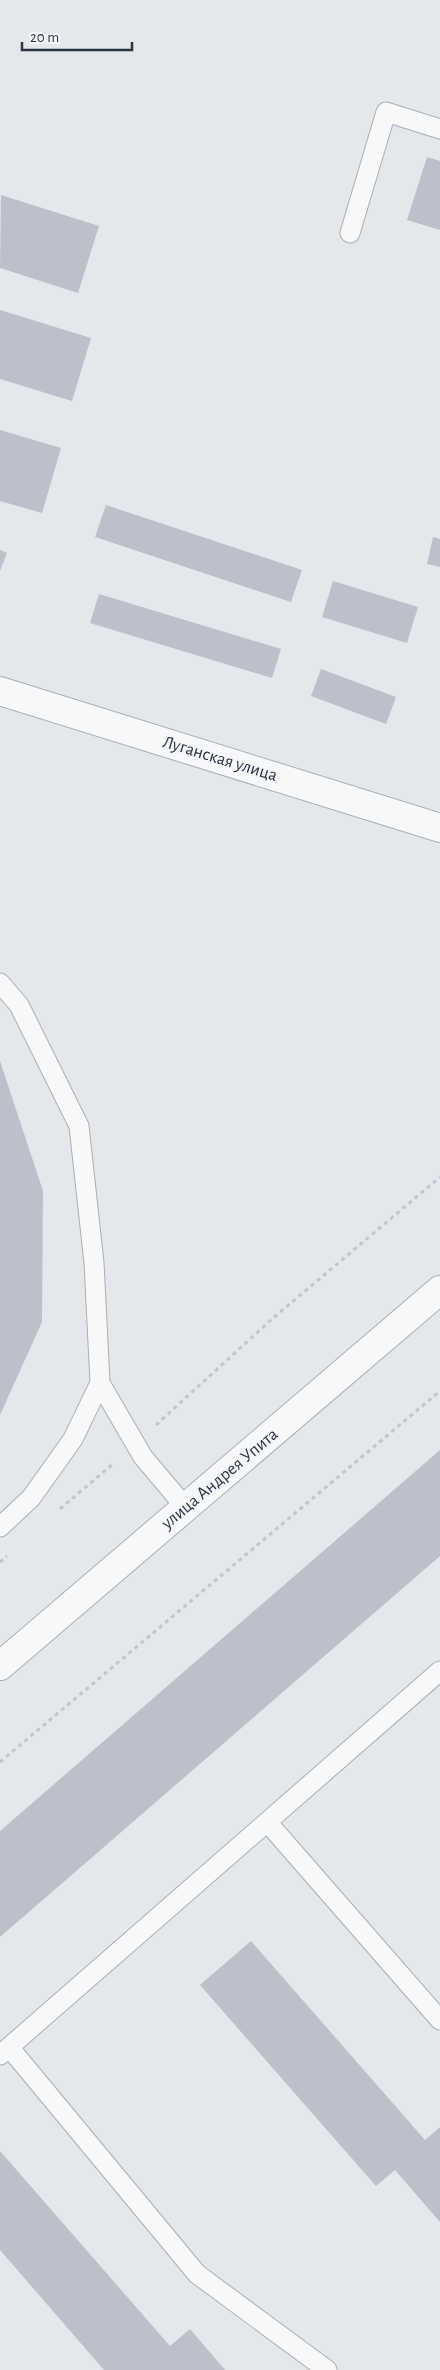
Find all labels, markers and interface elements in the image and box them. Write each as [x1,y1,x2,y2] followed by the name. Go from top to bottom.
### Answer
[22,20,132,52] scale bar
[30,30,59,45] text: 20 m
[160,733,280,785] street label: Луганская улица
[157,1425,282,1533] street label: улица Андрея Упита

